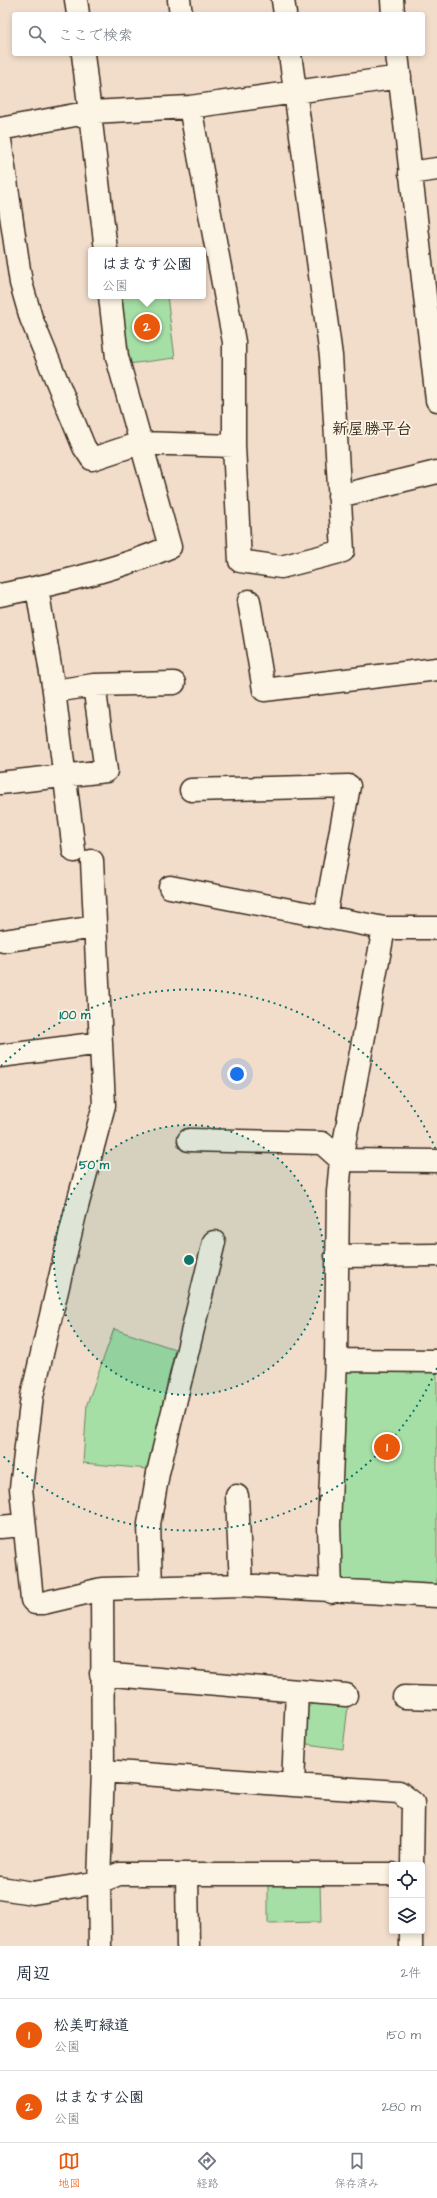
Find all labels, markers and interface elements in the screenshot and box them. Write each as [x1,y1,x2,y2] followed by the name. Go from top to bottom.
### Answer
[12,12,425,56] search box
[26,23,48,45] icon: search
[58,25,133,46] text: ここで検索
[88,247,206,299] popup
[102,254,192,275] text: はまなす公園
[102,277,128,295] text: 公園
[134,312,160,342] pin: 2
[332,418,412,440] district label: 新屋勝平台
[60,1007,91,1024] text: 100 m
[227,1064,247,1084] your location
[79,1157,110,1174] text: 50 m
[182,1253,196,1267] centre of rings
[374,1432,400,1462] pin: 1
[389,1862,425,1934] map controls
[389,1862,425,1898] button: locate
[389,1898,425,1934] button: layers
[16,1962,50,1986] text: 周辺
[401,1964,421,1982] text: 2件
[54,2015,129,2036] text: 松美町緑道
[28,2026,30,2044] text: 1
[387,2026,421,2044] text: 150 m
[54,2038,80,2056] text: 公園
[54,2087,144,2108] text: はまなす公園
[25,2098,33,2116] text: 2
[382,2098,421,2116] text: 280 m
[54,2110,80,2128] text: 公園
[58,2150,80,2191] tab: 地図
[196,2150,218,2191] tab: 経路
[335,2150,379,2191] tab: 保存済み

